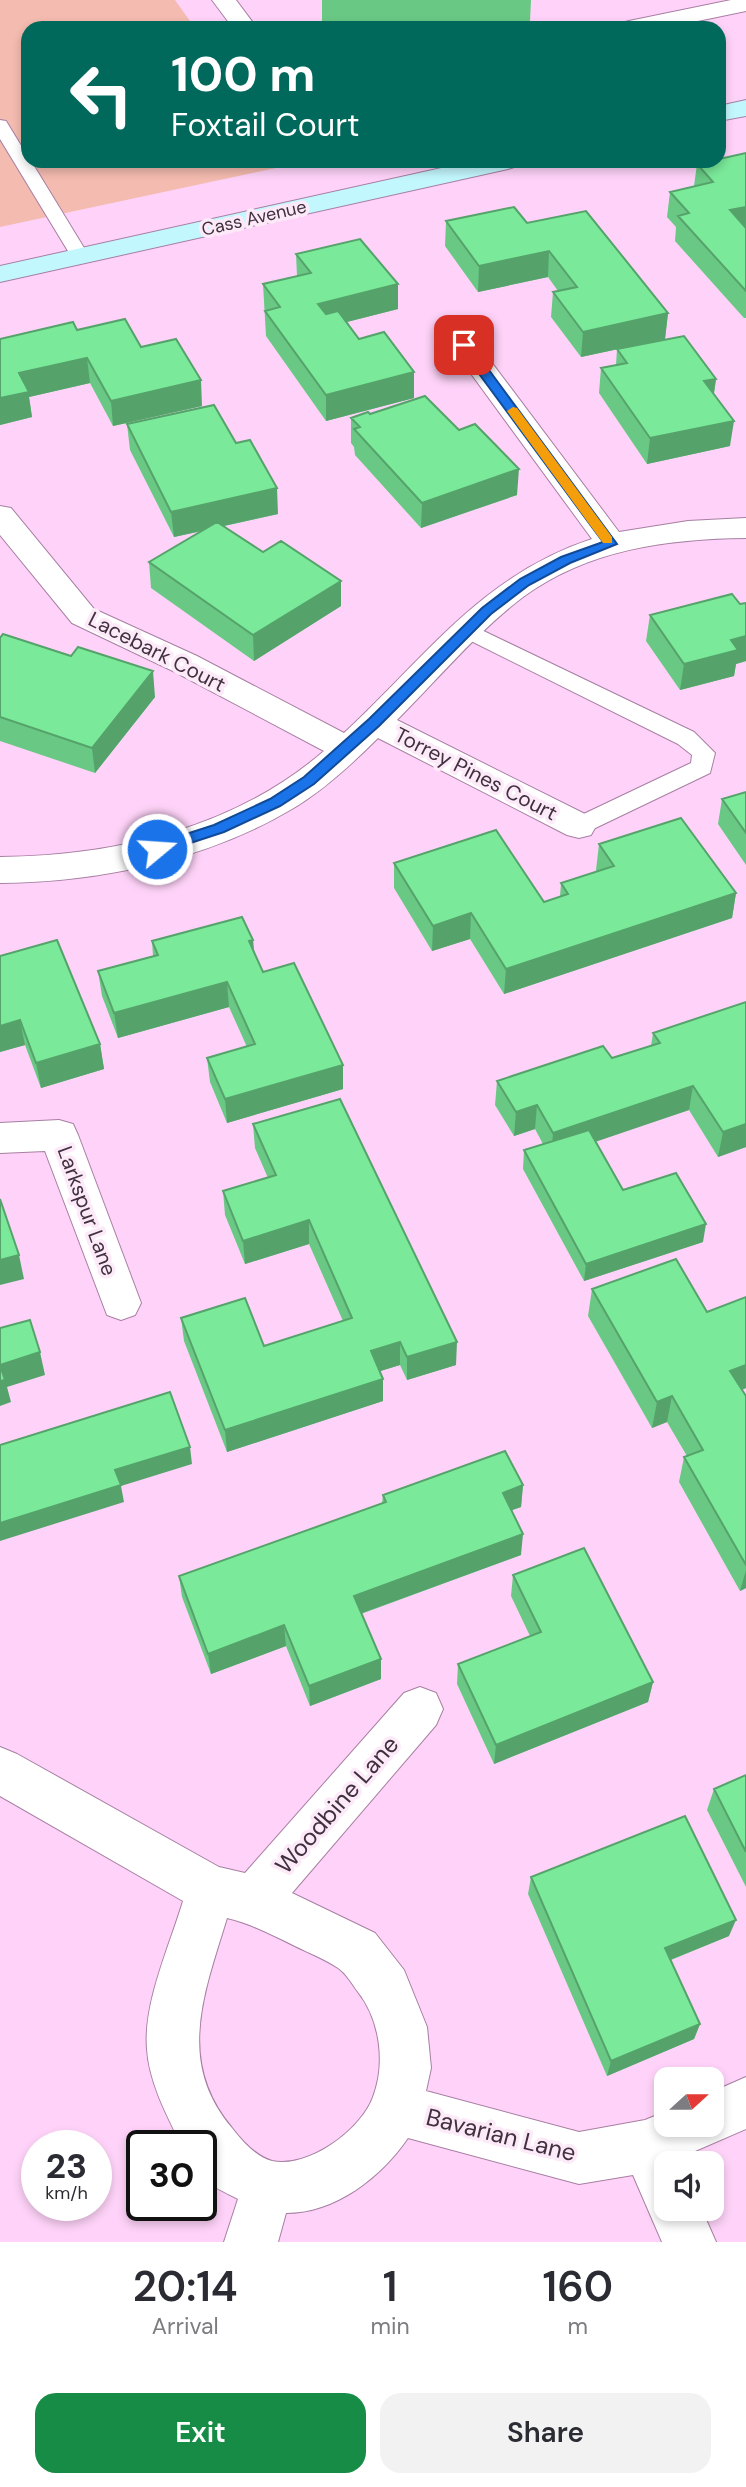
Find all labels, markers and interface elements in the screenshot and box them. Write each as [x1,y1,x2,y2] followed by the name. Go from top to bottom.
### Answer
[171,42,315,106] text: 100 m
[56,49,147,140] icon: left
[171,104,360,146] text: Foxtail Court
[199,194,309,242] street label: Cass Avenue
[434,315,494,375] pin
[445,326,483,364] icon: arrive
[84,605,230,699] street label: Lacebark Court
[390,721,562,827] street label: Torrey Pines Court
[120,812,194,886] position arrow
[51,1142,123,1280] street label: Larkspur Lane
[268,1729,405,1880] street label: Woodbine Lane
[654,2067,724,2137] north arrow
[654,2067,724,2221] map controls
[423,2101,579,2168] street label: Bavarian Lane
[126,2130,217,2221] speed limit sign: 30
[46,2143,87,2189] text: 23
[654,2151,724,2221] button: sound
[45,2181,88,2205] text: km/h
[133,2259,238,2314] text: 20:14
[383,2259,397,2314] text: 1
[543,2259,613,2314] text: 160
[152,2311,219,2341] text: Arrival
[370,2311,410,2341] text: min
[568,2311,588,2341] text: m
[35,2393,366,2473] button: Exit
[380,2393,711,2473] button: Share

